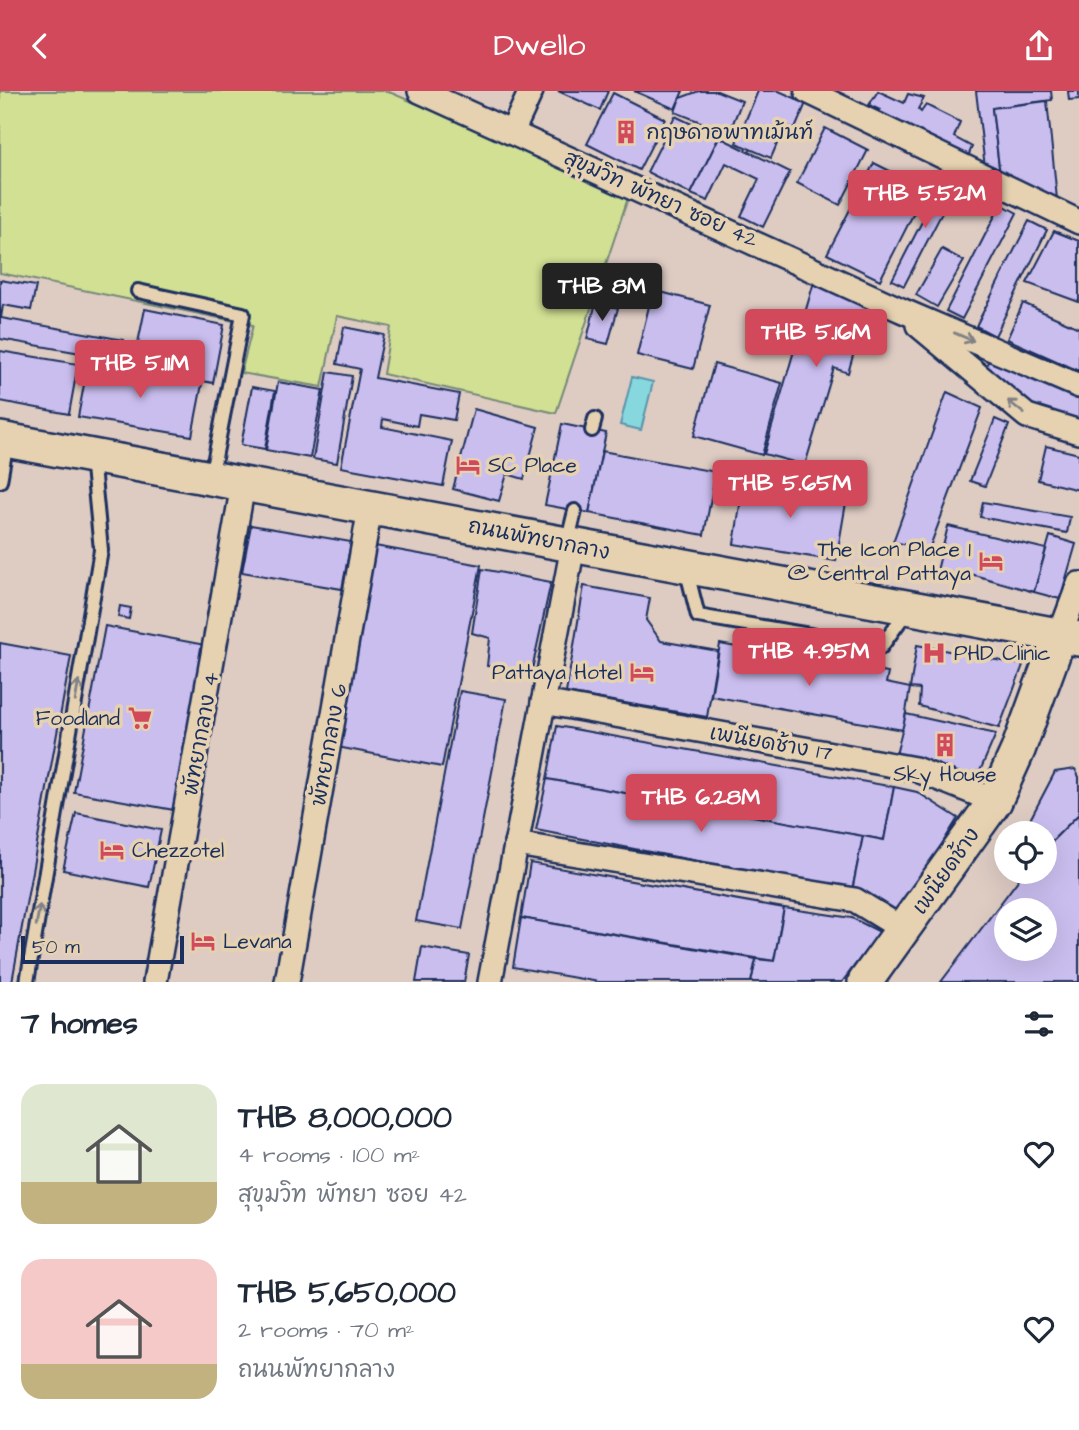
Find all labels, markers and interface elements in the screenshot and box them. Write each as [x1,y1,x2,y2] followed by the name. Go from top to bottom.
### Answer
[494,23,586,68] text: Dwello
[21,27,59,65] icon: back
[1020,27,1058,65] icon: share
[612,118,640,146] building icon: กฤษดาอพาทเม้นท์
[646,118,813,147] place label: กฤษดาอพาทเม้นท์
[559,143,762,256] street label: สุขุมวิท พัทยา ซอย 42
[845,171,1005,230] pin: THB 5.52M
[864,177,986,209] text: THB 5.52M
[545,264,659,323] pin: THB 8M
[558,270,646,302] text: THB 8M
[736,309,896,369] pin: THB 5.16M
[761,316,871,348] text: THB 5.16M
[952,331,974,344] one-way arrow
[60,341,220,400] pin: THB 5.11M
[91,347,189,379] text: THB 5.11M
[1008,399,1026,415] one-way arrow
[454,451,482,479] hotel icon: SC Place
[488,451,577,480] place label: SC Place
[710,461,870,520] pin: THB 5.65M
[728,467,852,499] text: THB 5.65M
[466,511,612,567] street label: ถนนพัทยากลาง
[788,535,971,590] place label: The Icon Place 1 @ Central Pattaya
[977,547,1005,575] hotel icon: The Icon Place 1 @ Central Pattaya
[729,629,889,688] pin: THB 4.95M
[748,635,870,667] text: THB 4.95M
[920,639,948,667] hospital icon: PHD Clinic
[954,639,1050,668] place label: PHD Clinic
[492,658,622,689] place label: Pattaya Hotel
[628,658,656,686] hotel icon: Pattaya Hotel
[176,670,226,798] street label: พัทยากลาง 4
[71,680,84,702] one-way arrow
[304,681,354,809] street label: พัทยากลาง 6
[36,704,120,733] place label: Foodland
[126,704,154,732] supermarket icon: Foodland
[707,718,835,768] street label: เพนียดช้าง 17
[931,731,959,759] building icon: Sky House
[893,760,997,791] place label: Sky House
[621,775,781,834] pin: THB 6.28M
[642,781,760,813] text: THB 6.28M
[994,821,1057,961] map controls
[994,821,1057,884] button: locate
[905,822,987,920] street label: เพนียดช้าง
[98,836,126,864] hotel icon: Chezzotel
[132,836,224,865] place label: Chezzotel
[994,898,1057,961] button: layers
[32,904,46,927] one-way arrow
[189,927,217,955] hotel icon: Levana
[223,927,292,956] place label: Levana
[21,933,184,965] scale bar
[32,934,80,961] text: 50 m
[21,1003,138,1045] text: 7 homes
[1020,1005,1058,1043] icon: filters
[238,1097,452,1139] text: THB 8,000,000
[77,1112,161,1196] icon: home
[1020,1135,1058,1173] icon: heart
[238,1139,420,1171] text: 4 rooms · 100 m²
[238,1179,467,1211] text: สุขุมวิท พัทยา ซอย 42
[238,1272,456,1314] text: THB 5,650,000
[77,1287,161,1371] icon: home
[1020,1310,1058,1348] icon: heart
[238,1314,414,1346] text: 2 rooms · 70 m²
[238,1354,395,1386] text: ถนนพัทยากลาง

